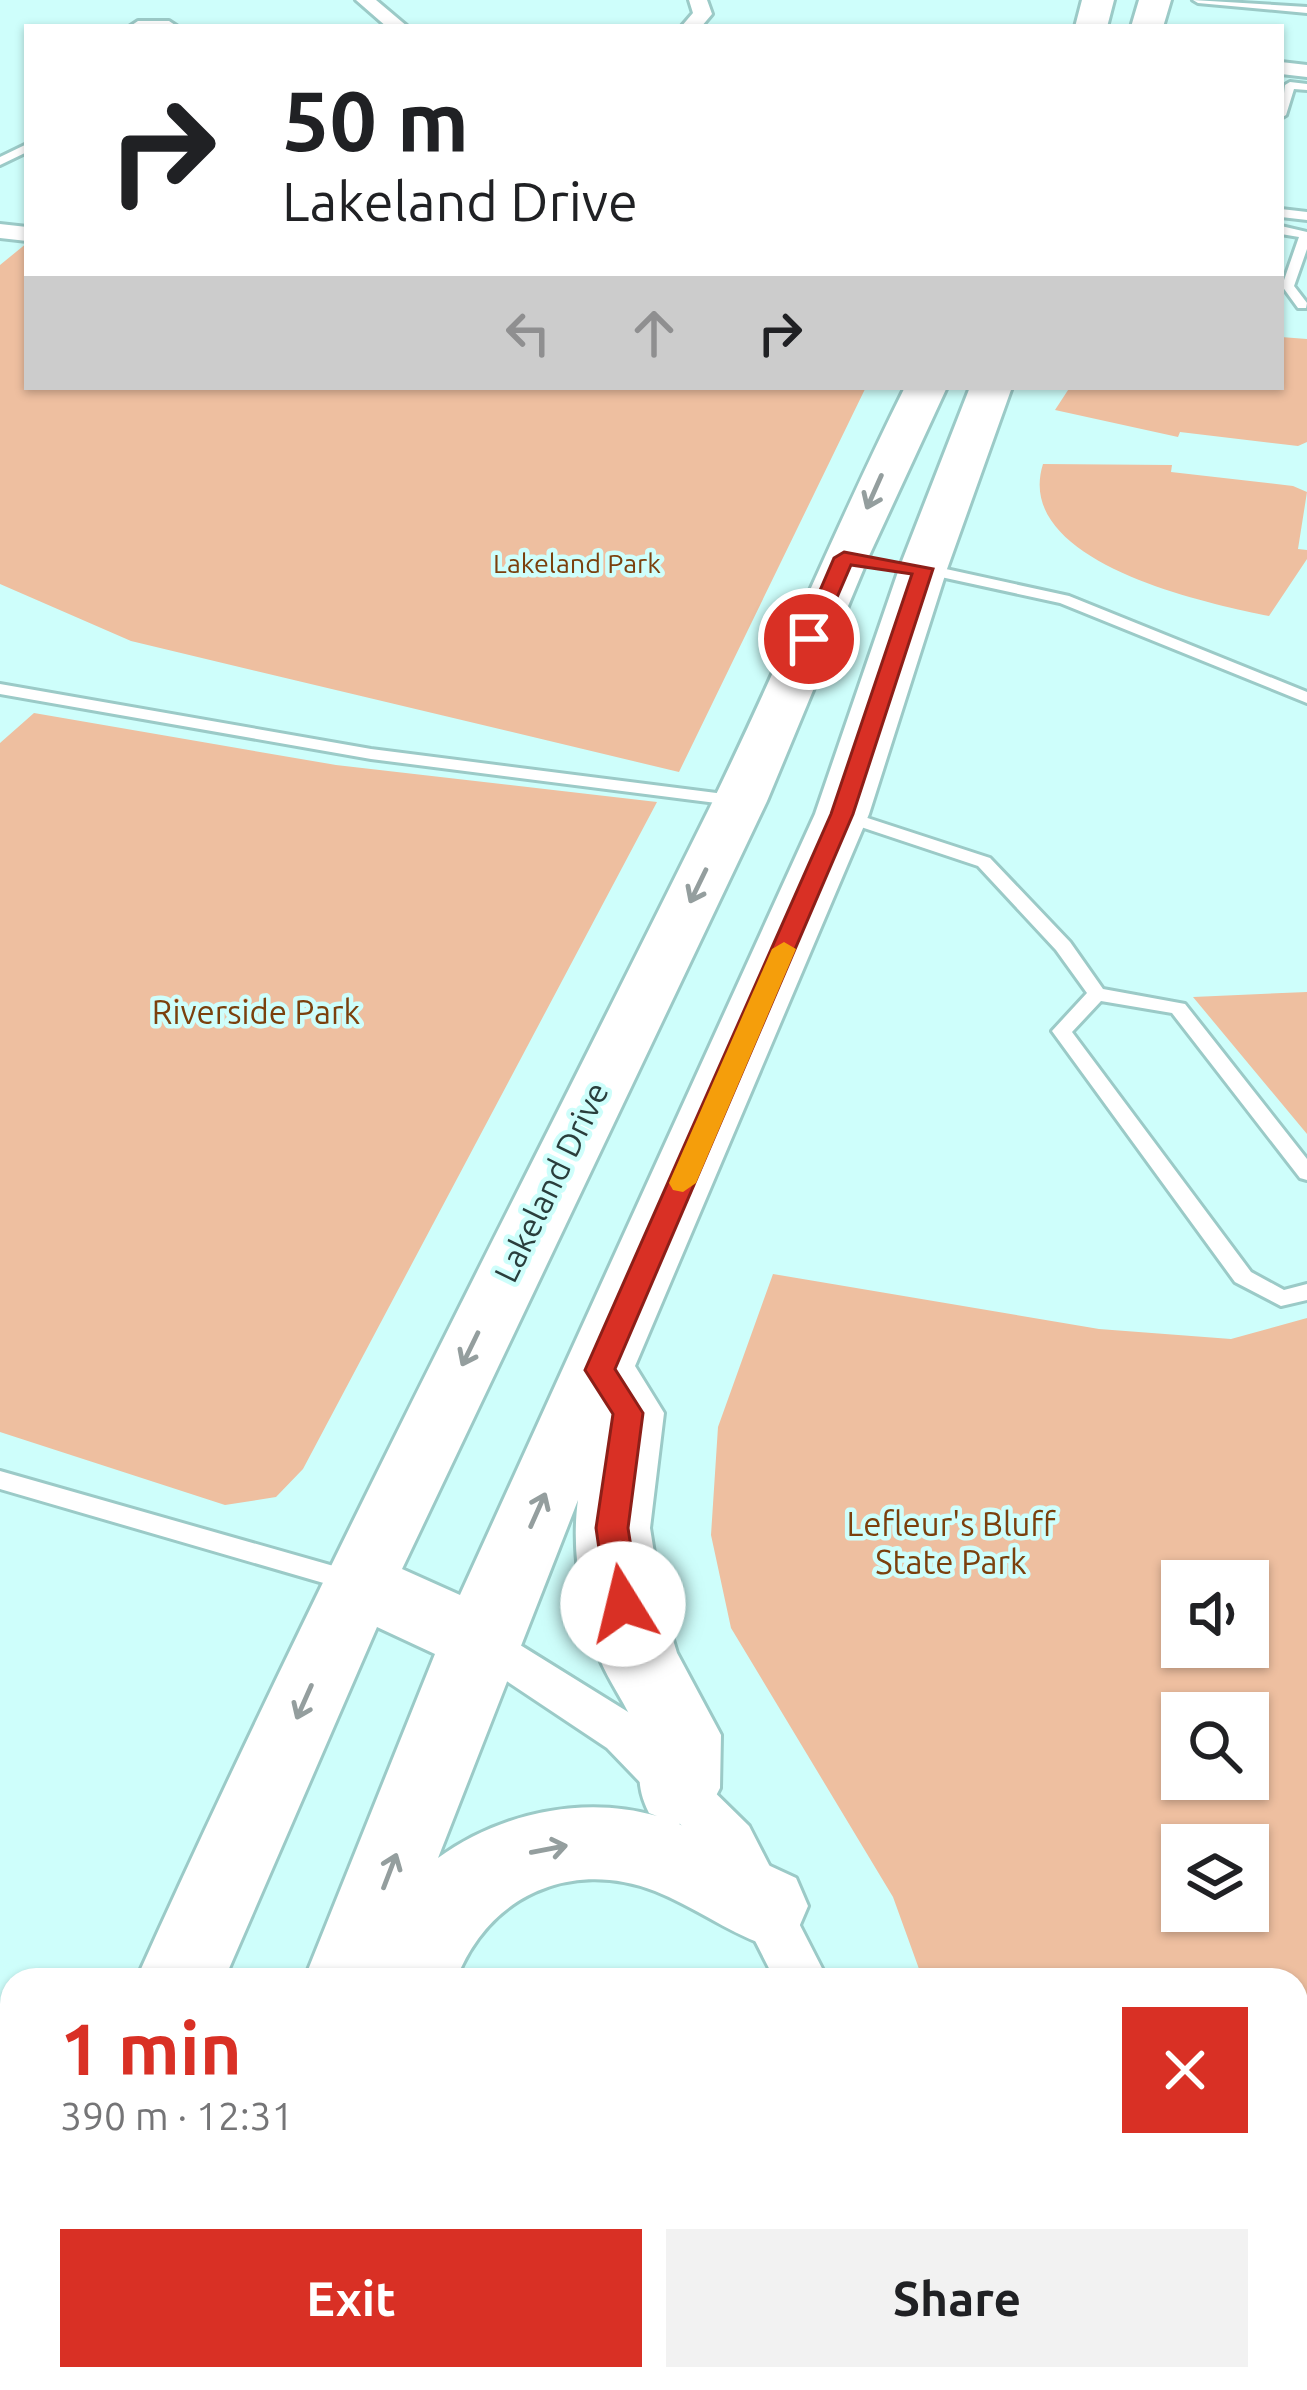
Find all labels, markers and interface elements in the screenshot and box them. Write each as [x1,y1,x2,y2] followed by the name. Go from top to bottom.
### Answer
[84,72,240,228] icon: right
[282,73,469,167] text: 50 m
[282,171,638,231] text: Lakeland Drive
[495,300,561,366] icon: left
[621,300,687,366] icon: ahead
[747,300,813,366] icon: right
[862,473,884,509] one-way arrow
[493,548,661,578] park label: Lakeland Park
[758,588,860,690] pin
[776,606,842,672] icon: arrive
[685,868,708,903] one-way arrow
[152,993,360,1030] park label: Riverside Park
[486,1076,615,1288] street label: Lakeland Drive
[458,1330,480,1366] one-way arrow
[528,1493,550,1529] one-way arrow
[846,1505,1056,1580] park label: Lefleur's Bluff State Park
[560,1541,686,1667] position arrow
[1161,1560,1269,1932] map controls
[1161,1560,1269,1668] button: sound
[292,1683,314,1719] one-way arrow
[1161,1692,1269,1800] button: search
[1161,1824,1269,1932] button: layers
[528,1837,567,1859] one-way arrow
[381,1853,403,1890] one-way arrow
[1122,2007,1248,2133] button: close
[60,2008,242,2089] text: 1 min
[60,2094,294,2137] text: 390 m · 12:31
[60,2229,642,2367] button: Exit
[666,2229,1248,2367] button: Share

